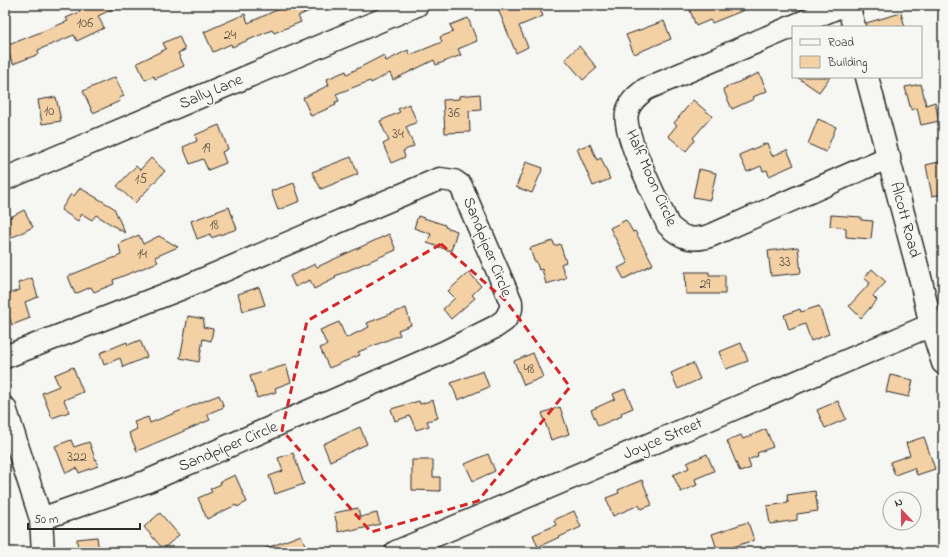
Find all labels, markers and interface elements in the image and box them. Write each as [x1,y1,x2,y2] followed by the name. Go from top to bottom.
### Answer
[77,13,93,34] house number: 106
[224,25,237,46] house number: 24
[792,26,922,78] legend
[828,34,854,52] text: Road
[827,54,867,73] text: Building
[176,68,247,116] street label: Sally Lane
[44,101,54,122] house number: 10
[448,103,460,124] house number: 36
[392,124,404,145] house number: 34
[619,126,683,231] street label: Half Moon Circle
[202,138,211,159] house number: 19
[135,169,147,190] house number: 15
[883,179,927,261] street label: Alcott Road
[456,193,518,301] street label: Sandpiper Circle
[209,215,219,236] house number: 18
[137,244,147,265] house number: 14
[779,252,791,273] house number: 33
[699,274,711,295] house number: 29
[523,359,535,380] house number: 48
[620,411,707,466] street label: Joyce Street
[175,415,282,479] street label: Sandpiper Circle
[67,447,87,468] house number: 322
[882,491,922,531] north arrow
[892,494,905,511] text: N
[28,505,140,531] scale bar
[34,511,58,529] text: 50 m

